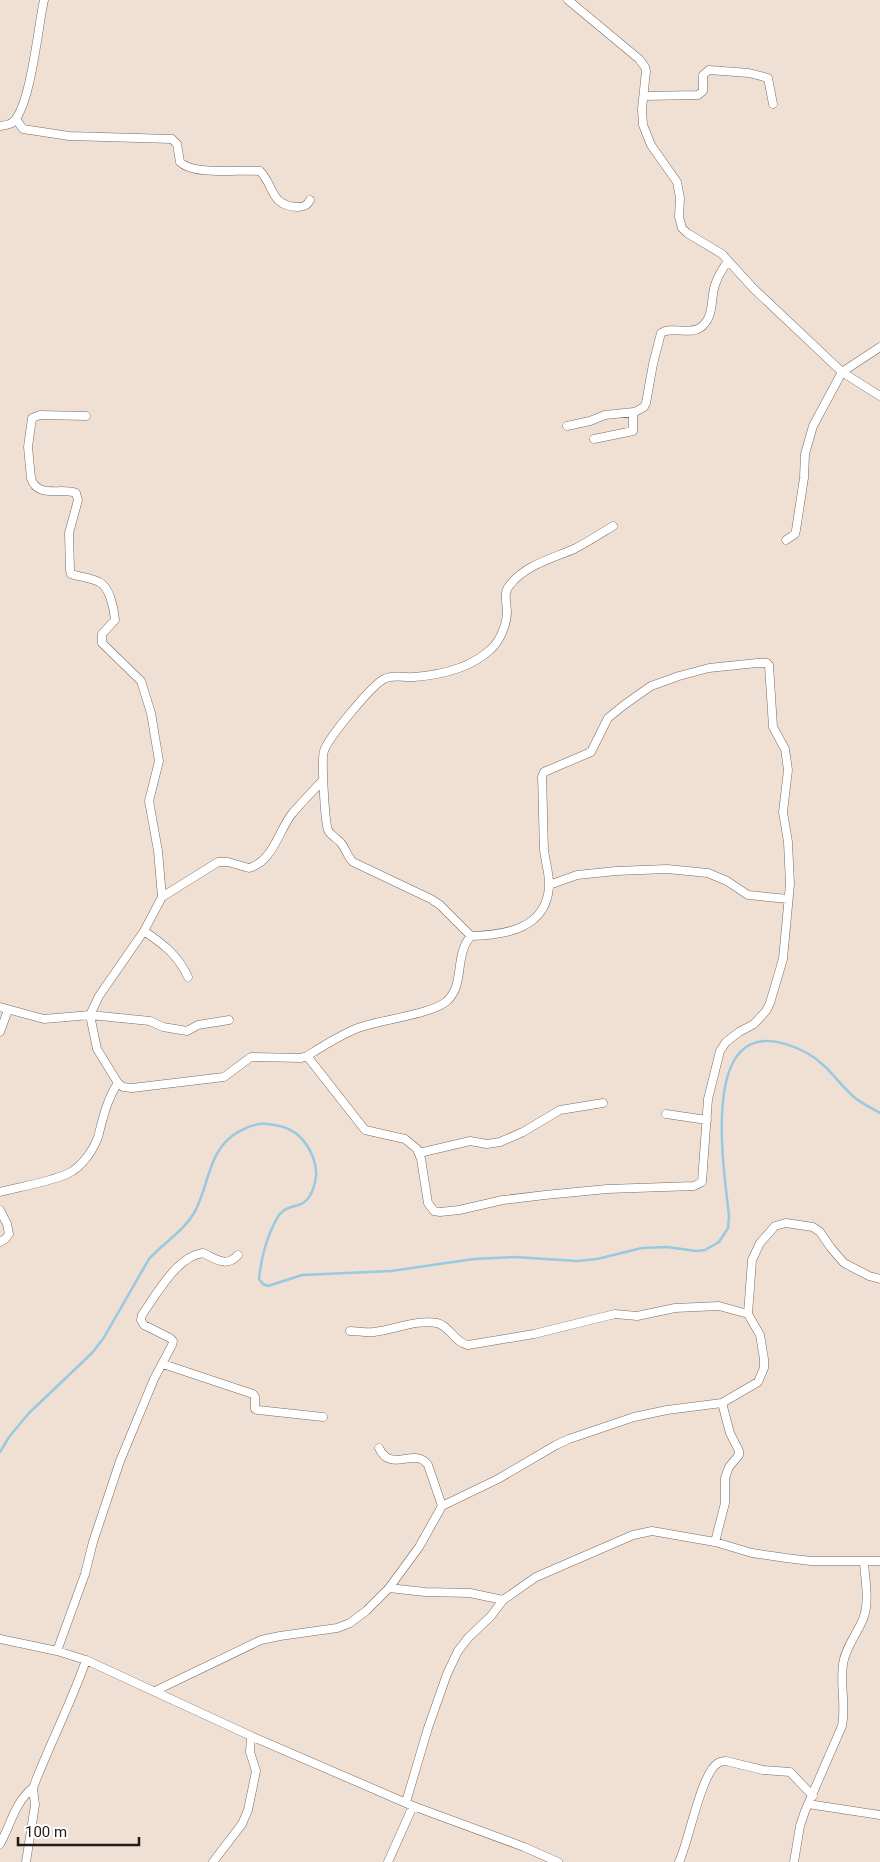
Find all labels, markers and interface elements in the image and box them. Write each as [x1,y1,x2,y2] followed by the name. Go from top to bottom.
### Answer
[18,1814,139,1846] scale bar
[25,1823,67,1841] text: 100 m

